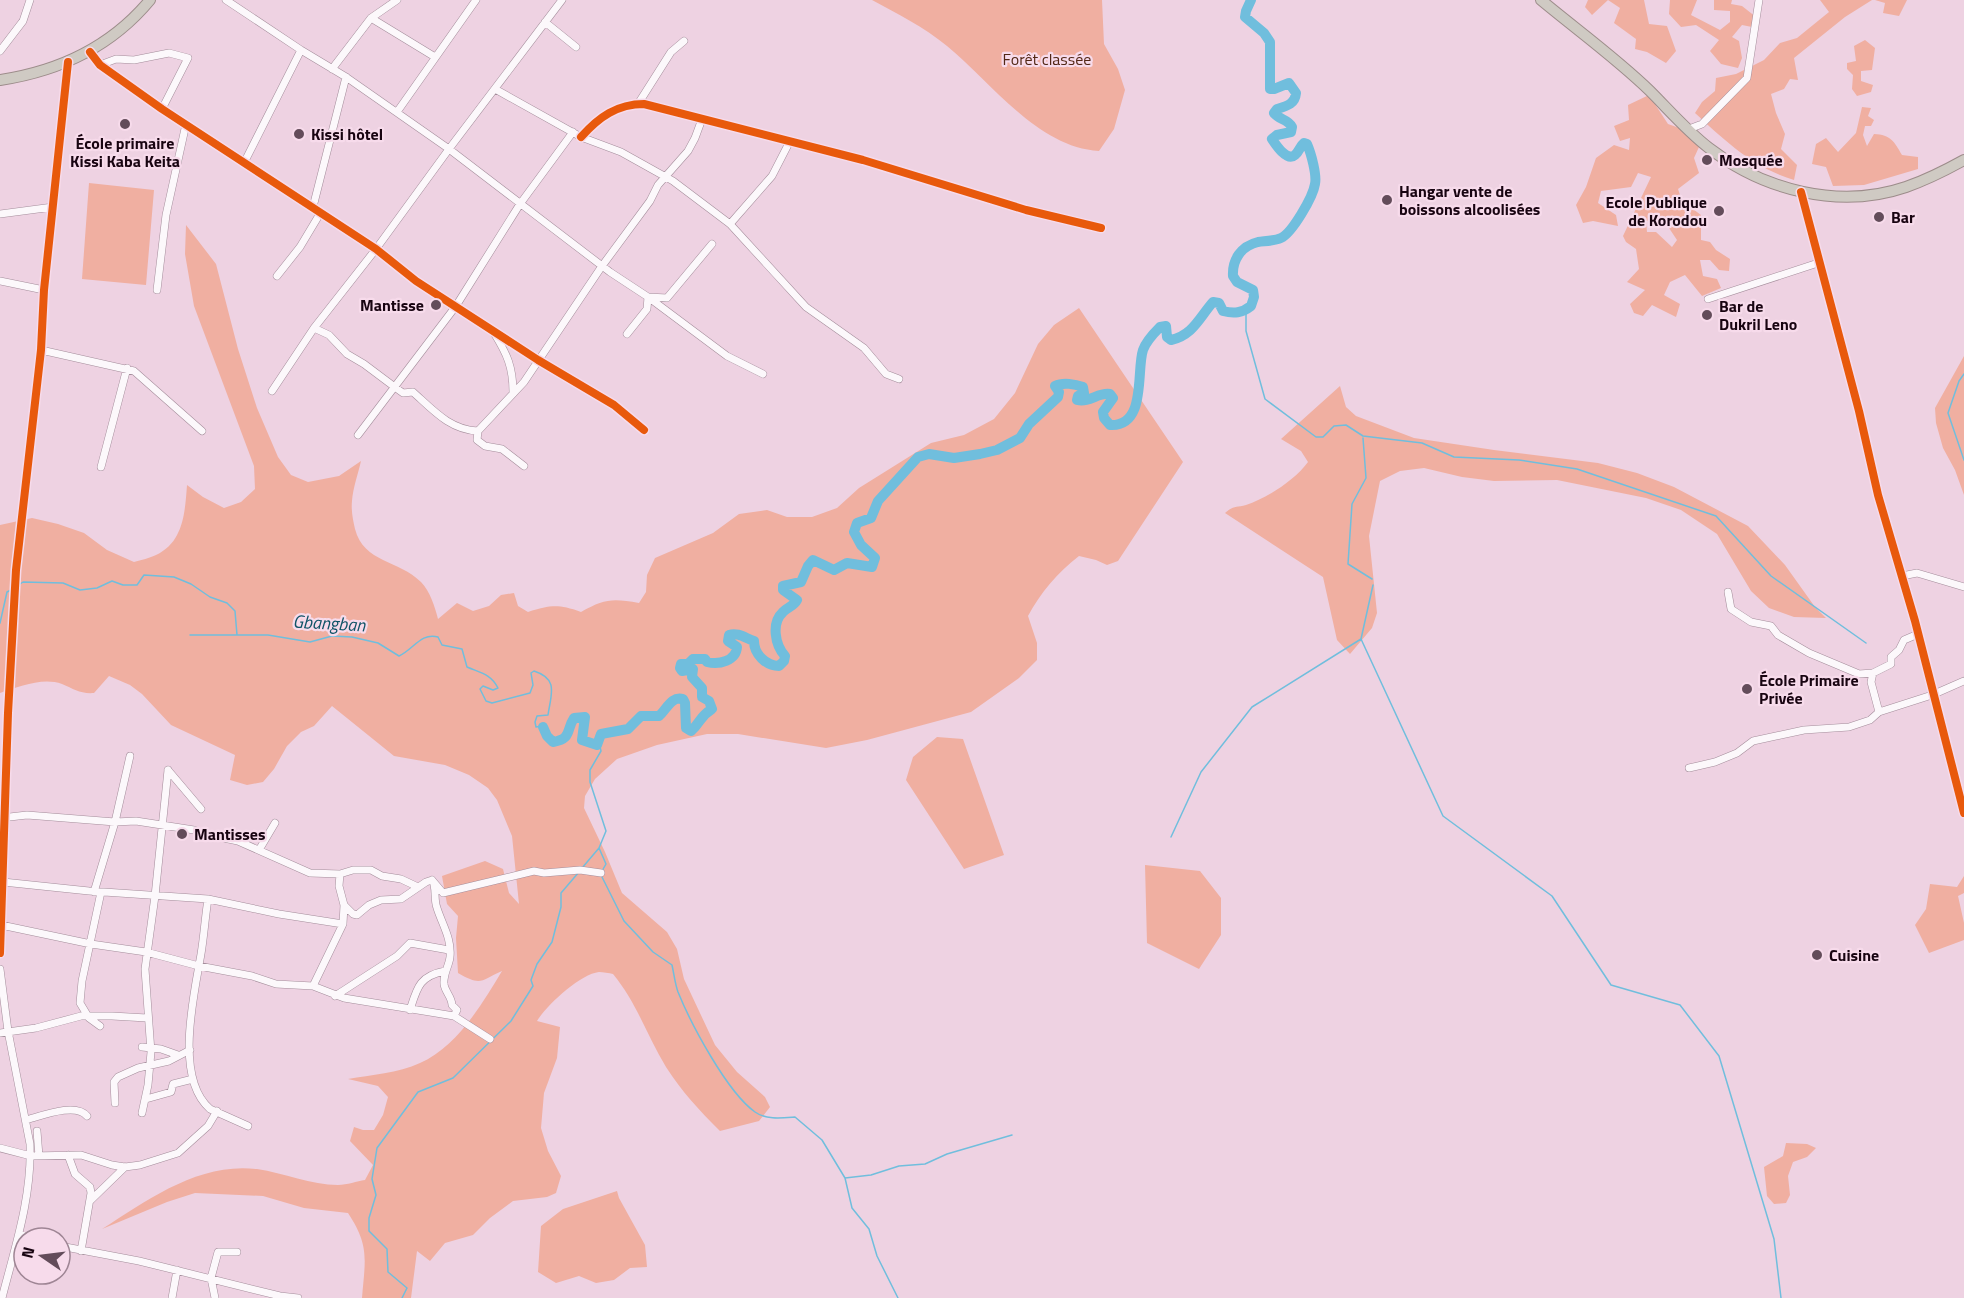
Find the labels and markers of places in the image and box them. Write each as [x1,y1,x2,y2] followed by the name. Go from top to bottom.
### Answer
[118,117,132,131] marker: École primaire Kissi Kaba Keita
[311,122,383,146] place label: Kissi hôtel
[292,127,306,141] marker: Kissi hôtel
[70,131,180,173] place label: École primaire Kissi Kaba Keita
[1719,148,1783,172] place label: Mosquée
[1700,153,1714,167] marker: Mosquée
[1399,179,1540,221] place label: Hangar vente de boissons alcoolisées
[1606,190,1707,232] place label: Ecole Publique de Korodou
[1380,193,1394,207] marker: Hangar vente de boissons alcoolisées
[1712,204,1726,218] marker: Ecole Publique de Korodou
[1891,205,1915,229] place label: Bar
[1872,210,1886,224] marker: Bar
[360,293,424,317] place label: Mantisse
[1719,294,1797,336] place label: Bar de Dukril Leno
[429,298,443,312] marker: Mantisse
[1700,308,1714,322] marker: Bar de Dukril Leno
[1759,668,1859,710] place label: École Primaire Privée
[1740,682,1754,696] marker: École Primaire Privée
[194,822,266,846] place label: Mantisses
[175,827,189,841] marker: Mantisses
[1829,943,1879,967] place label: Cuisine
[1810,948,1824,962] marker: Cuisine

